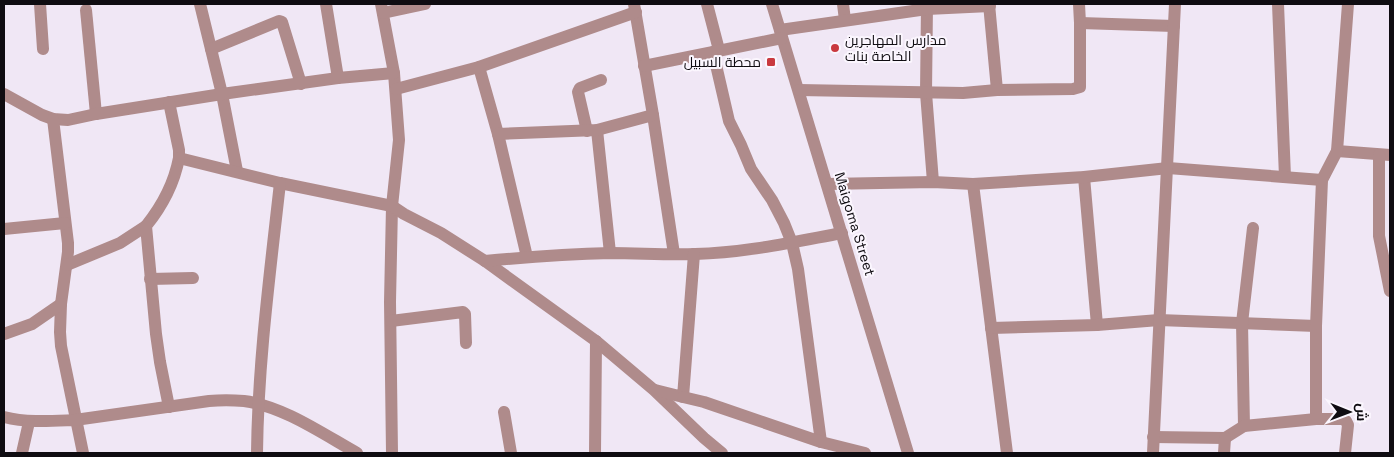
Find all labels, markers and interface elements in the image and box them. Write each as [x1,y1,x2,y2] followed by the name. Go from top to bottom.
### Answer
[845,31,947,65] place label: مدارس المهاجرين الخاصة بنات
[829,42,841,54] marker: مدارس المهاجرين الخاصة بنات
[684,53,761,71] place label: محطة السبيل
[765,56,777,68] marker: محطة السبيل
[831,170,879,278] street label: Maigoma Street
[1324,387,1374,437] north arrow
[1353,403,1371,421] text: ش

